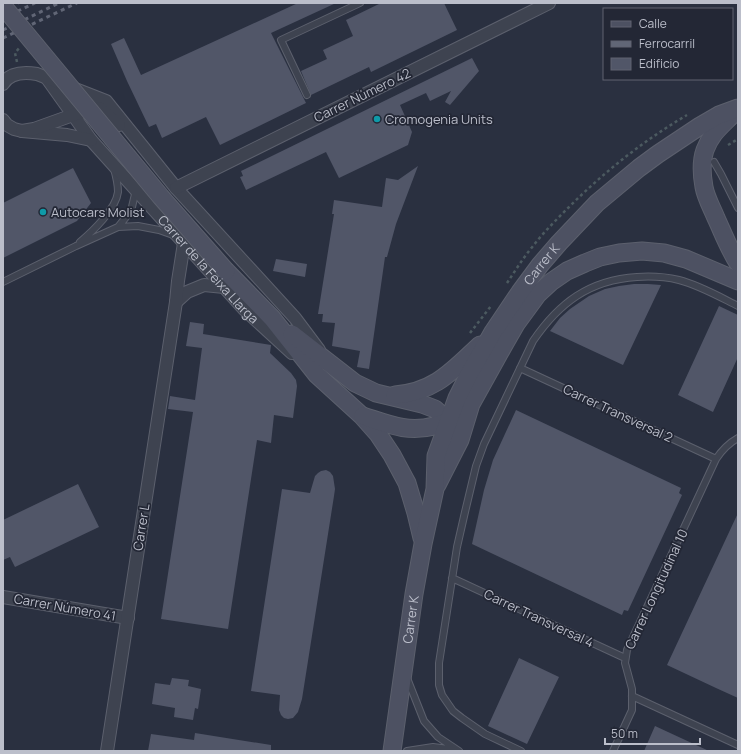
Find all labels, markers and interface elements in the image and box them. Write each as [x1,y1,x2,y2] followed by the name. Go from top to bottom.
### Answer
[603,8,733,80] legend
[639,15,667,32] text: Calle
[639,35,695,52] text: Ferrocarril
[639,55,679,72] text: Edificio
[311,64,413,126] street label: Carrer Número 42
[385,110,493,128] place label: Cromogenia Units
[372,114,382,124] marker: Cromogenia Units
[51,203,145,221] place label: Autocars Molist
[38,207,48,217] marker: Autocars Molist
[154,211,263,327] street label: Carrer de la Feixa Llarga
[519,239,564,289] street label: Carrer K
[560,380,676,446] street label: Carrer Transversal 2
[128,502,154,552] street label: Carrer L
[620,526,692,652] street label: Carrer Longitudinal 10
[481,585,597,652] street label: Carrer Transversal 4
[13,589,117,625] street label: Carrer Número 41
[398,594,423,645] street label: Carrer K
[605,720,700,746] scale bar
[611,725,638,742] text: 50 m

